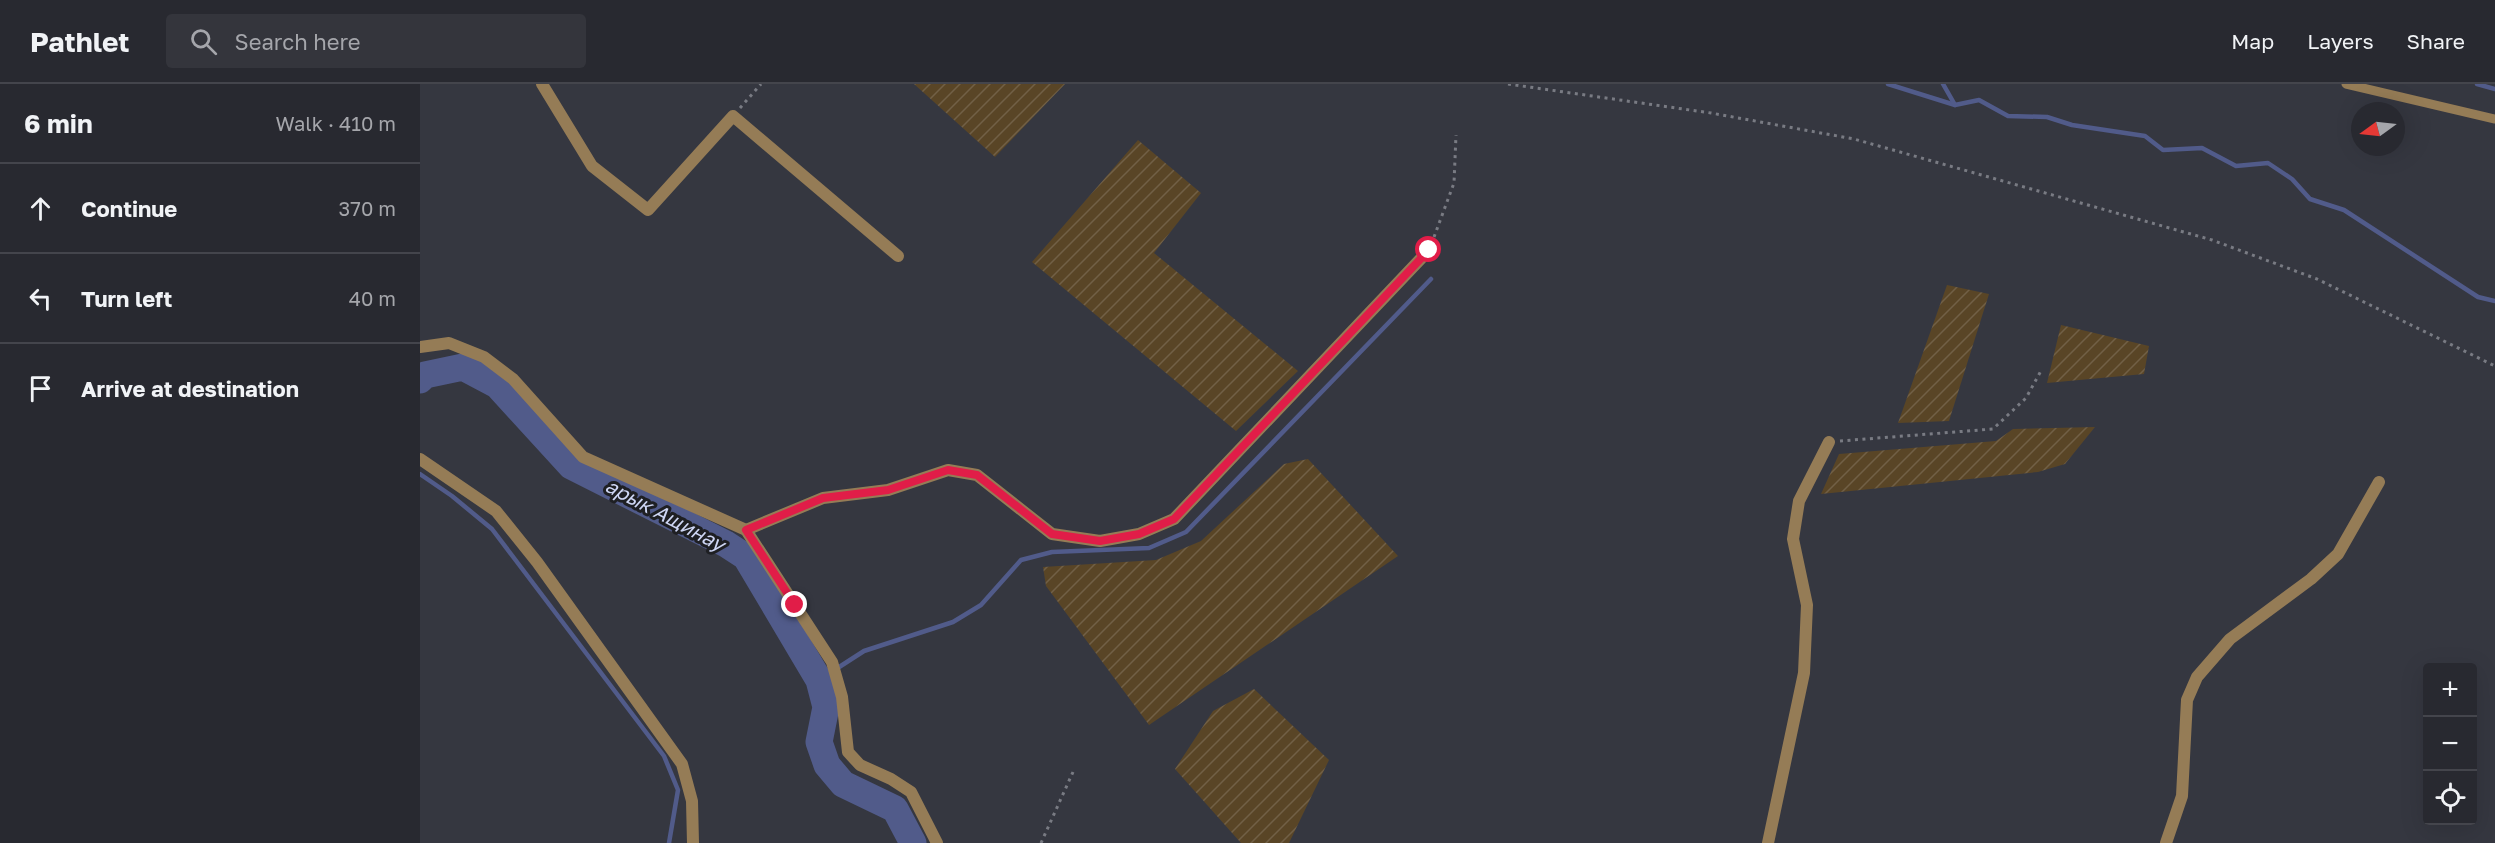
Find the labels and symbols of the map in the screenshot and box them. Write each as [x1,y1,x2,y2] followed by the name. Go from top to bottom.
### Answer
[2351,102,2405,156] north arrow
[1415,236,1441,262] route start
[601,473,732,558] water label: арык Ащинау
[781,591,807,617] route end

